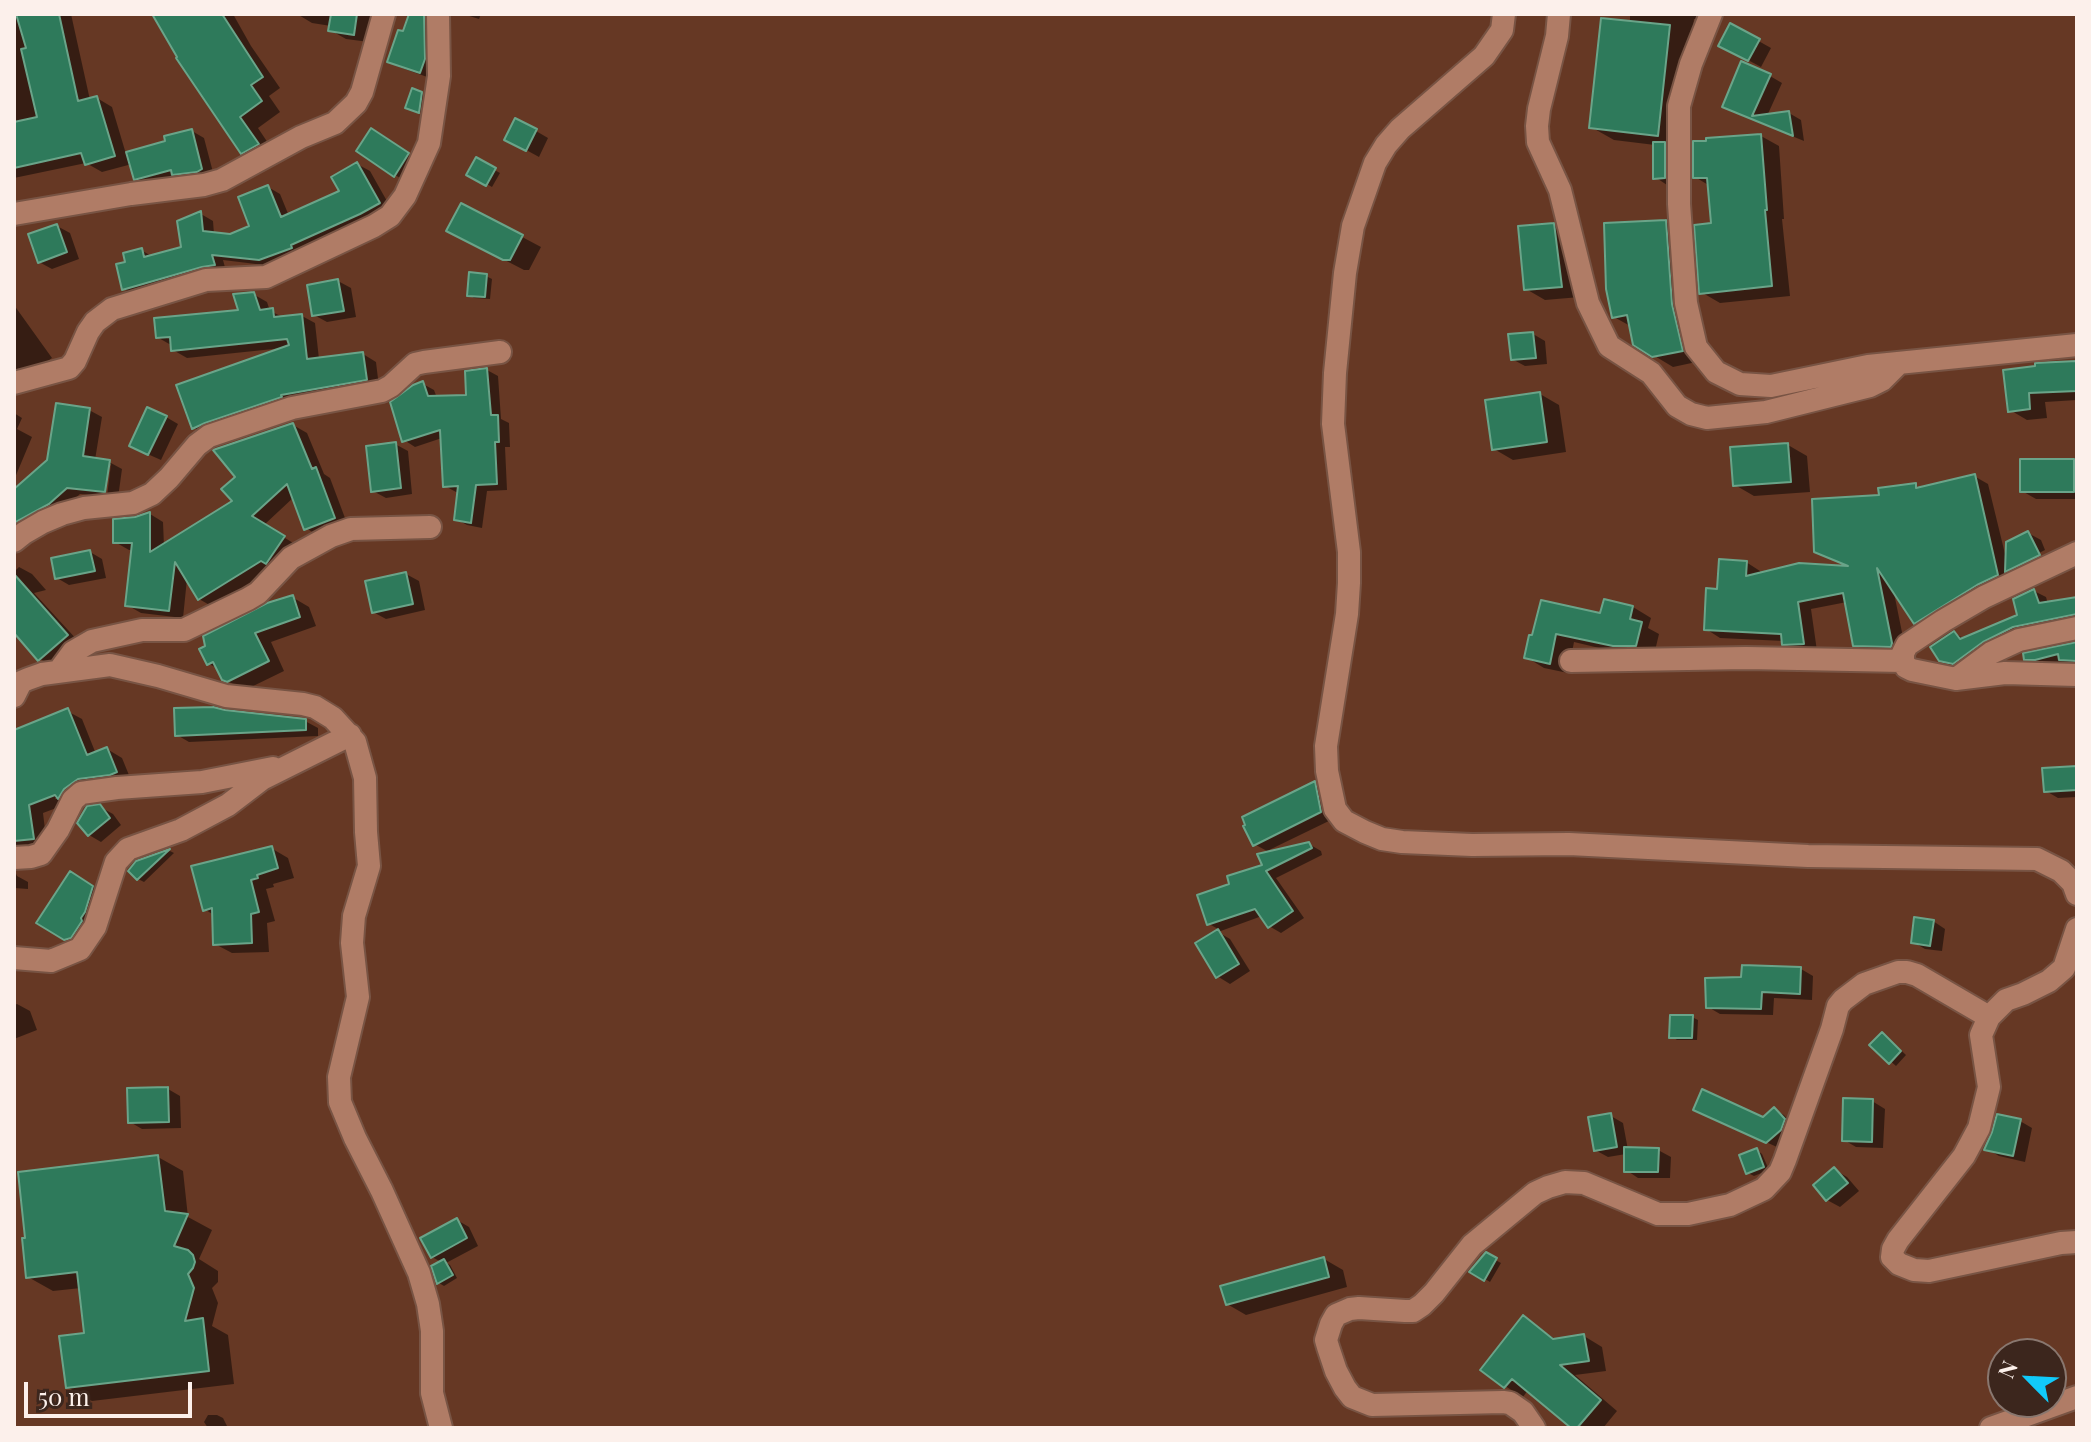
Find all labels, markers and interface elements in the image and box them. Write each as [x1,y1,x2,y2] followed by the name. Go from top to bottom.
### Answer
[1987,1338,2067,1418] north arrow
[1990,1356,2024,1382] text: N
[28,1366,196,1416] scale bar
[38,1380,90,1412] text: 50 m

